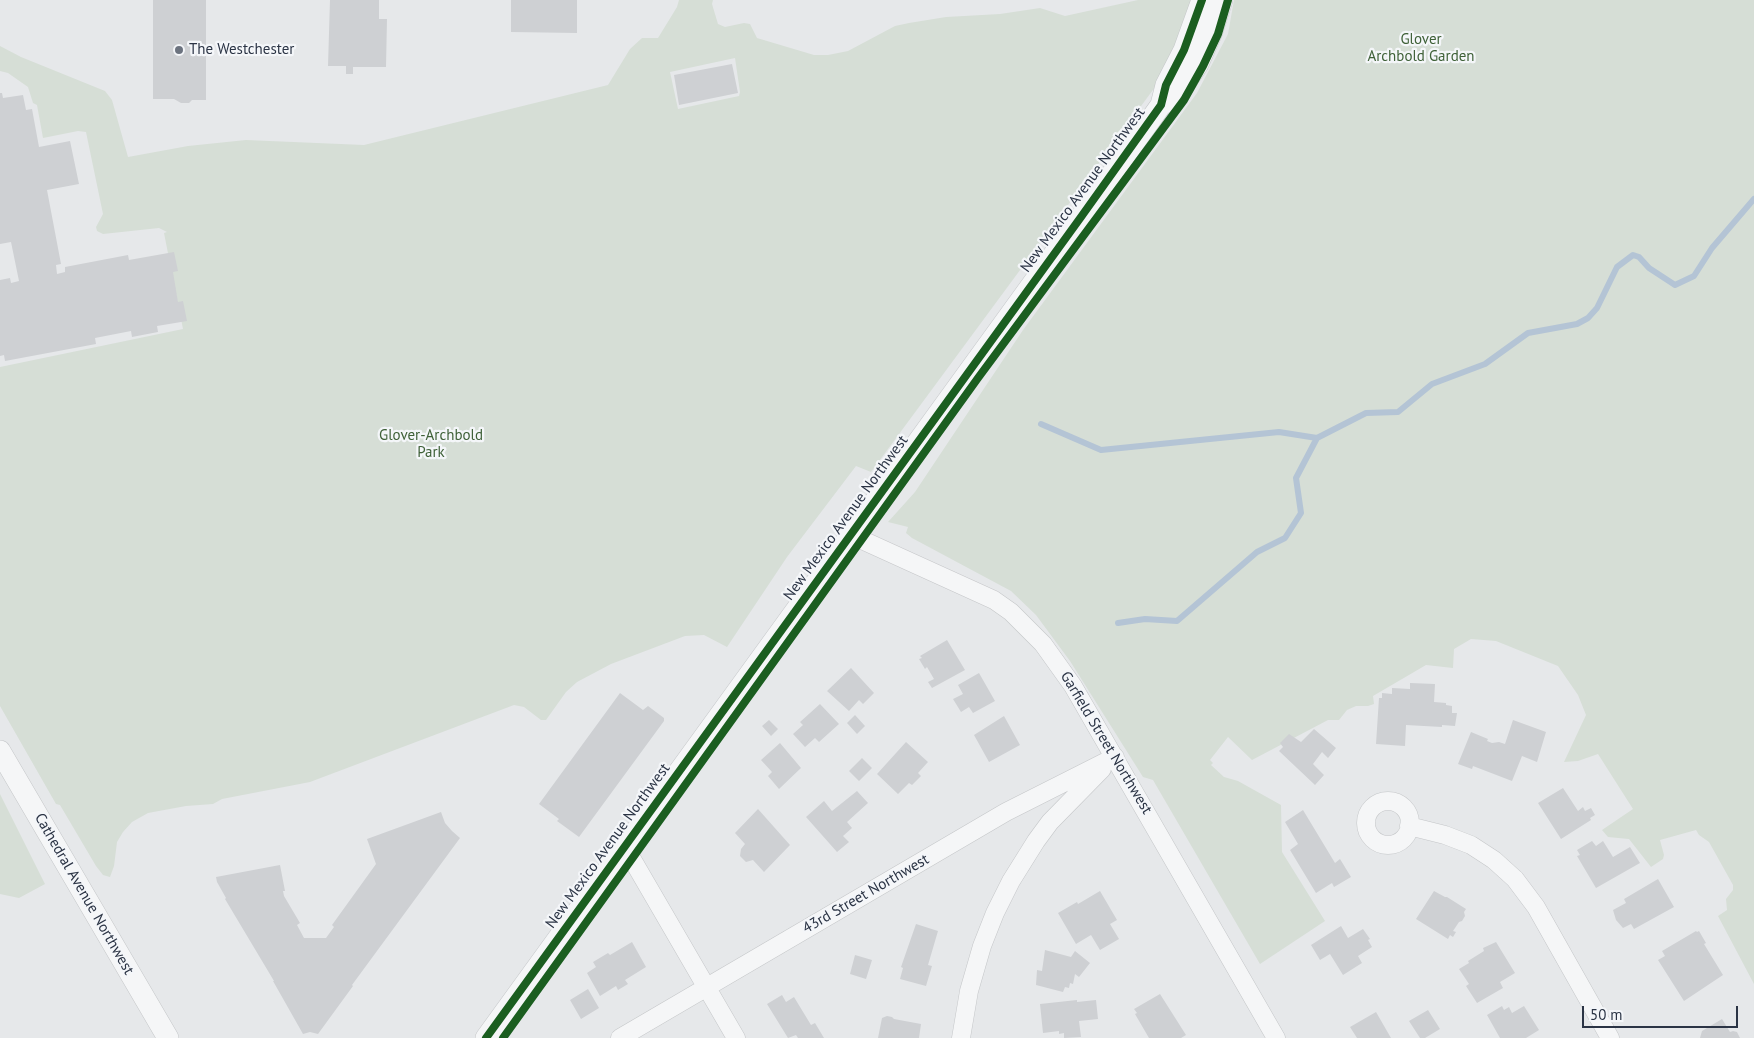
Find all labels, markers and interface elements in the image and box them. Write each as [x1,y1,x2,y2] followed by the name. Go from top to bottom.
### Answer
[1367,31,1475,66] park label: Glover Archbold Garden
[189,41,294,59] place label: The Westchester
[173,44,185,56] marker: The Westchester
[1017,104,1149,276] street label: New Mexico Avenue Northwest
[379,427,483,462] park label: Glover-Archbold Park
[780,432,912,604] street label: New Mexico Avenue Northwest
[1056,668,1156,818] street label: Garfield Street Northwest
[542,760,674,932] street label: New Mexico Avenue Northwest
[30,810,138,978] street label: Cathedral Avenue Northwest
[800,851,932,937] street label: 43rd Street Northwest
[1584,996,1740,1028] scale bar
[1590,1005,1623,1024] text: 50 m

